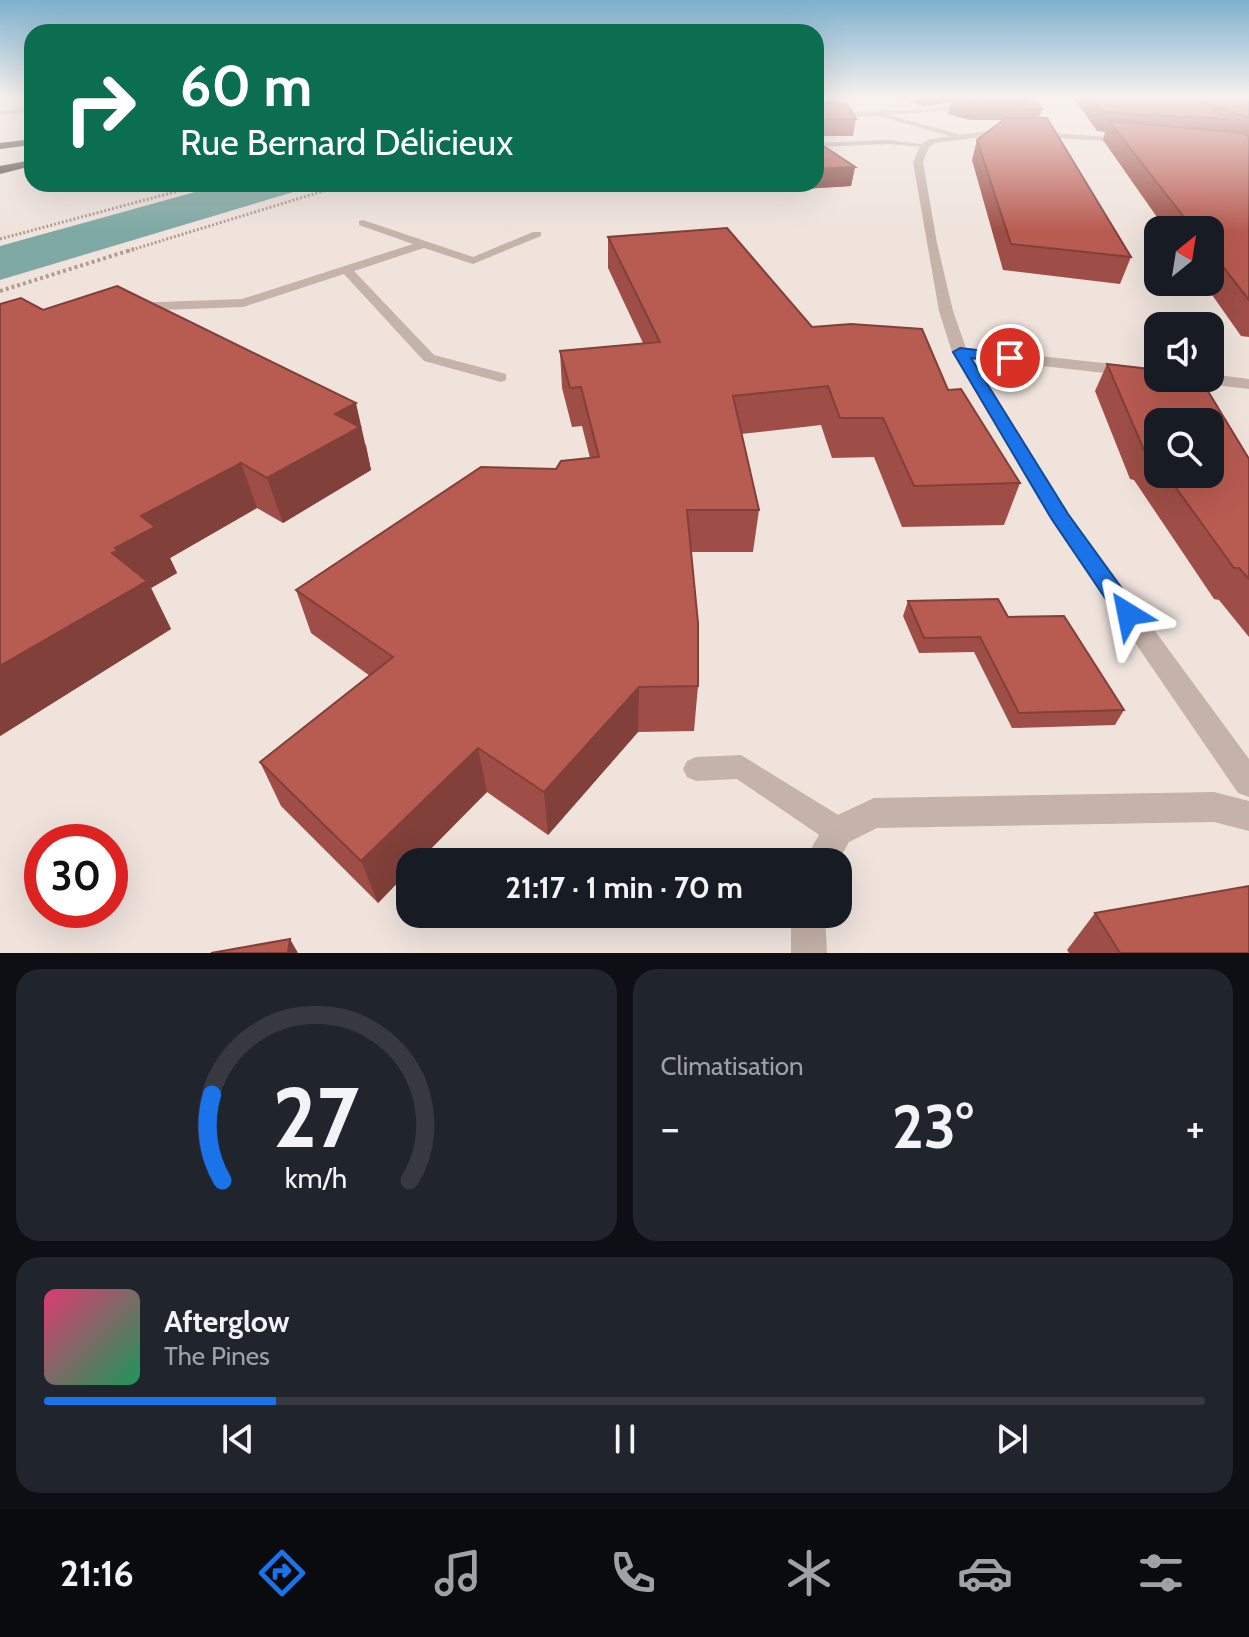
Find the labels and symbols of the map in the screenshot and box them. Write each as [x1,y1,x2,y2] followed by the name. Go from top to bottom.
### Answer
[1144,216,1224,296] north arrow
[976,324,1044,392] pin
[1086,572,1170,656] position arrow
[24,824,128,928] speed limit sign: 30

